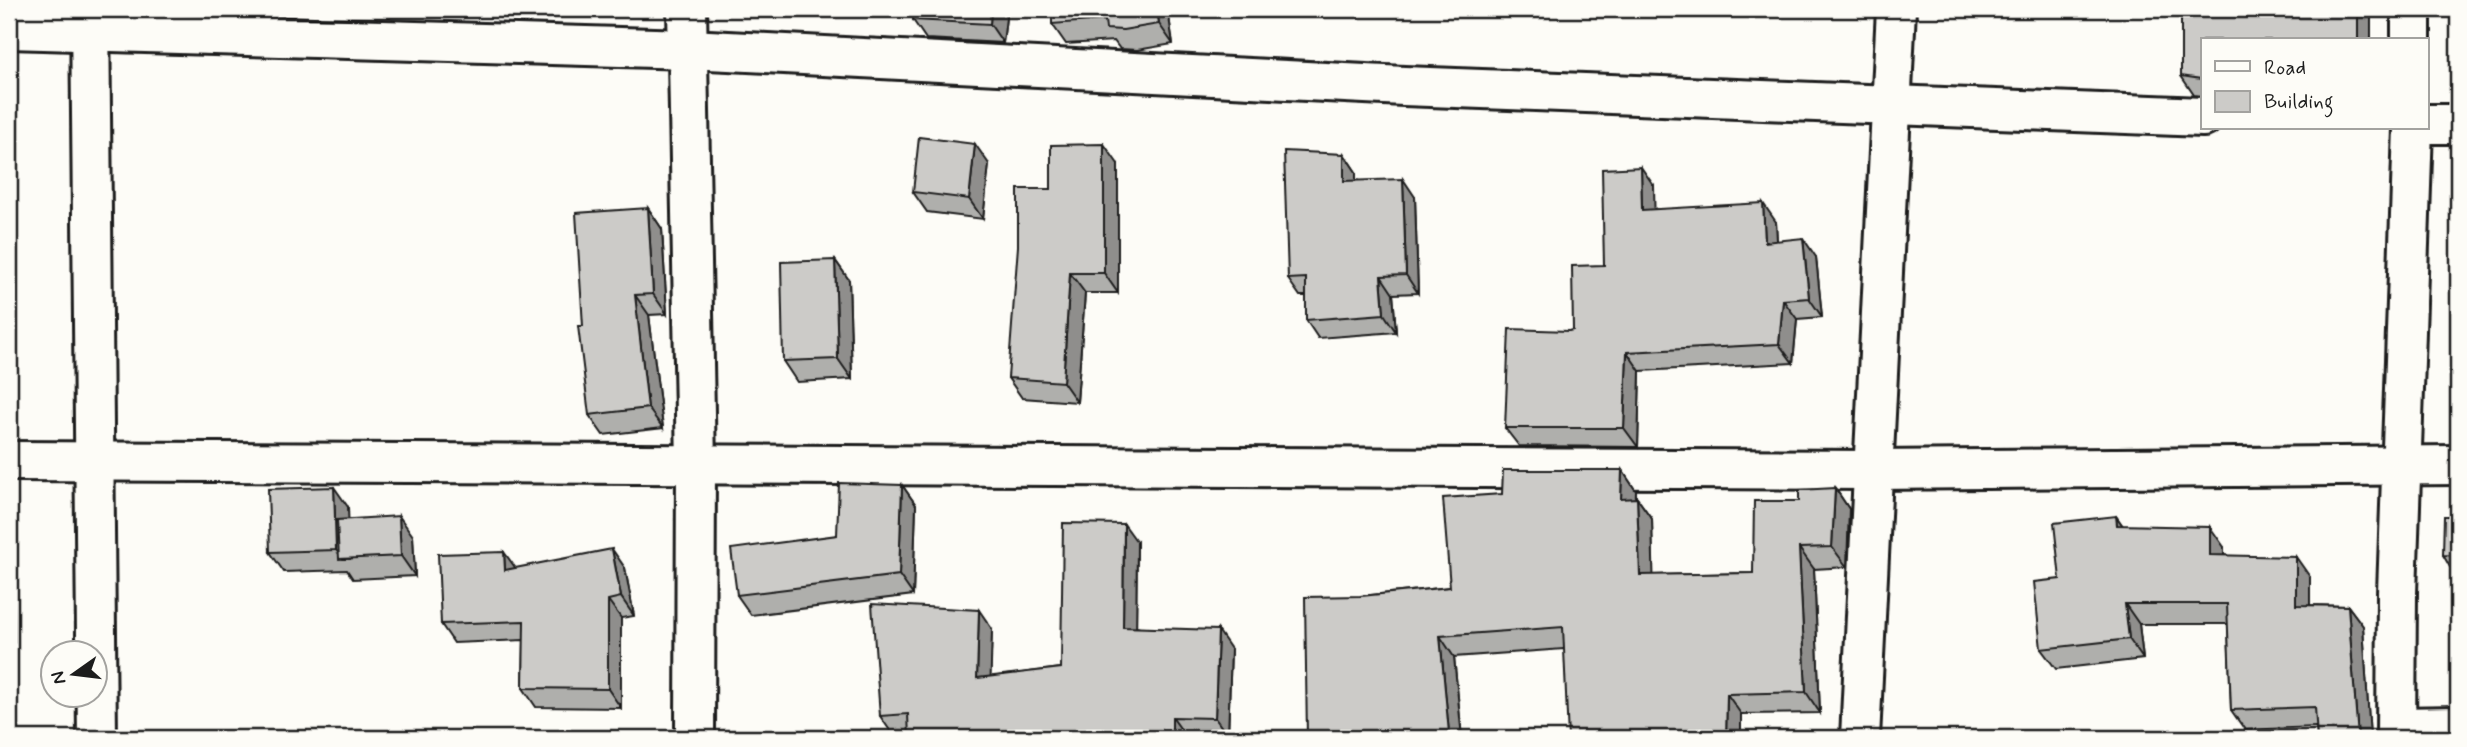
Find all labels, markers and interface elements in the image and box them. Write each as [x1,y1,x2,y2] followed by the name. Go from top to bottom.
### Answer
[2201,38,2428,130] legend
[2264,54,2306,82] text: Road
[2264,88,2334,118] text: Building
[38,638,108,708] north arrow
[45,669,73,687] text: N

